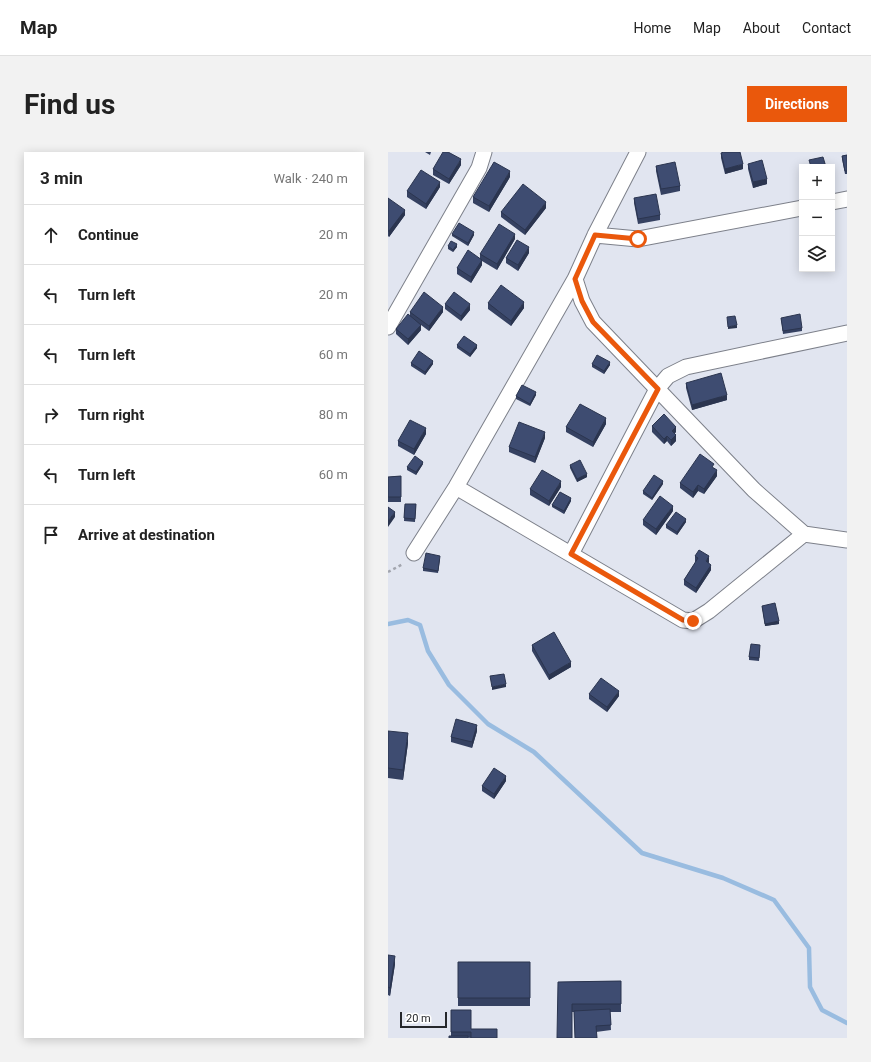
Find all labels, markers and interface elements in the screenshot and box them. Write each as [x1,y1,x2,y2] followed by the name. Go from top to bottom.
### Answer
[20,16,58,39] text: Map
[633,20,671,36] text: Home
[693,20,721,36] text: Map
[743,20,780,36] text: About
[802,20,851,36] text: Contact
[747,86,847,122] button: Directions
[24,88,115,121] text: Find us
[799,164,835,272] map controls
[799,164,835,200] button: +
[40,168,83,188] text: 3 min
[273,171,348,186] text: Walk · 240 m
[799,200,835,236] button: −
[40,224,62,246] icon: ahead
[78,226,139,244] text: Continue
[319,227,348,242] text: 20 m
[629,230,647,248] route start
[799,236,835,272] button: layers
[40,284,62,306] icon: left
[78,286,135,304] text: Turn left
[319,287,348,302] text: 20 m
[40,344,62,366] icon: left
[78,346,135,364] text: Turn left
[319,347,348,362] text: 60 m
[40,404,62,426] icon: right
[78,406,144,424] text: Turn right
[319,407,348,422] text: 80 m
[40,464,62,486] icon: left
[78,466,135,484] text: Turn left
[319,467,348,482] text: 60 m
[40,524,62,546] icon: arrive
[78,526,215,544] text: Arrive at destination
[684,612,702,630] route end
[400,1010,447,1029] scale bar
[406,1012,431,1025] text: 20 m

